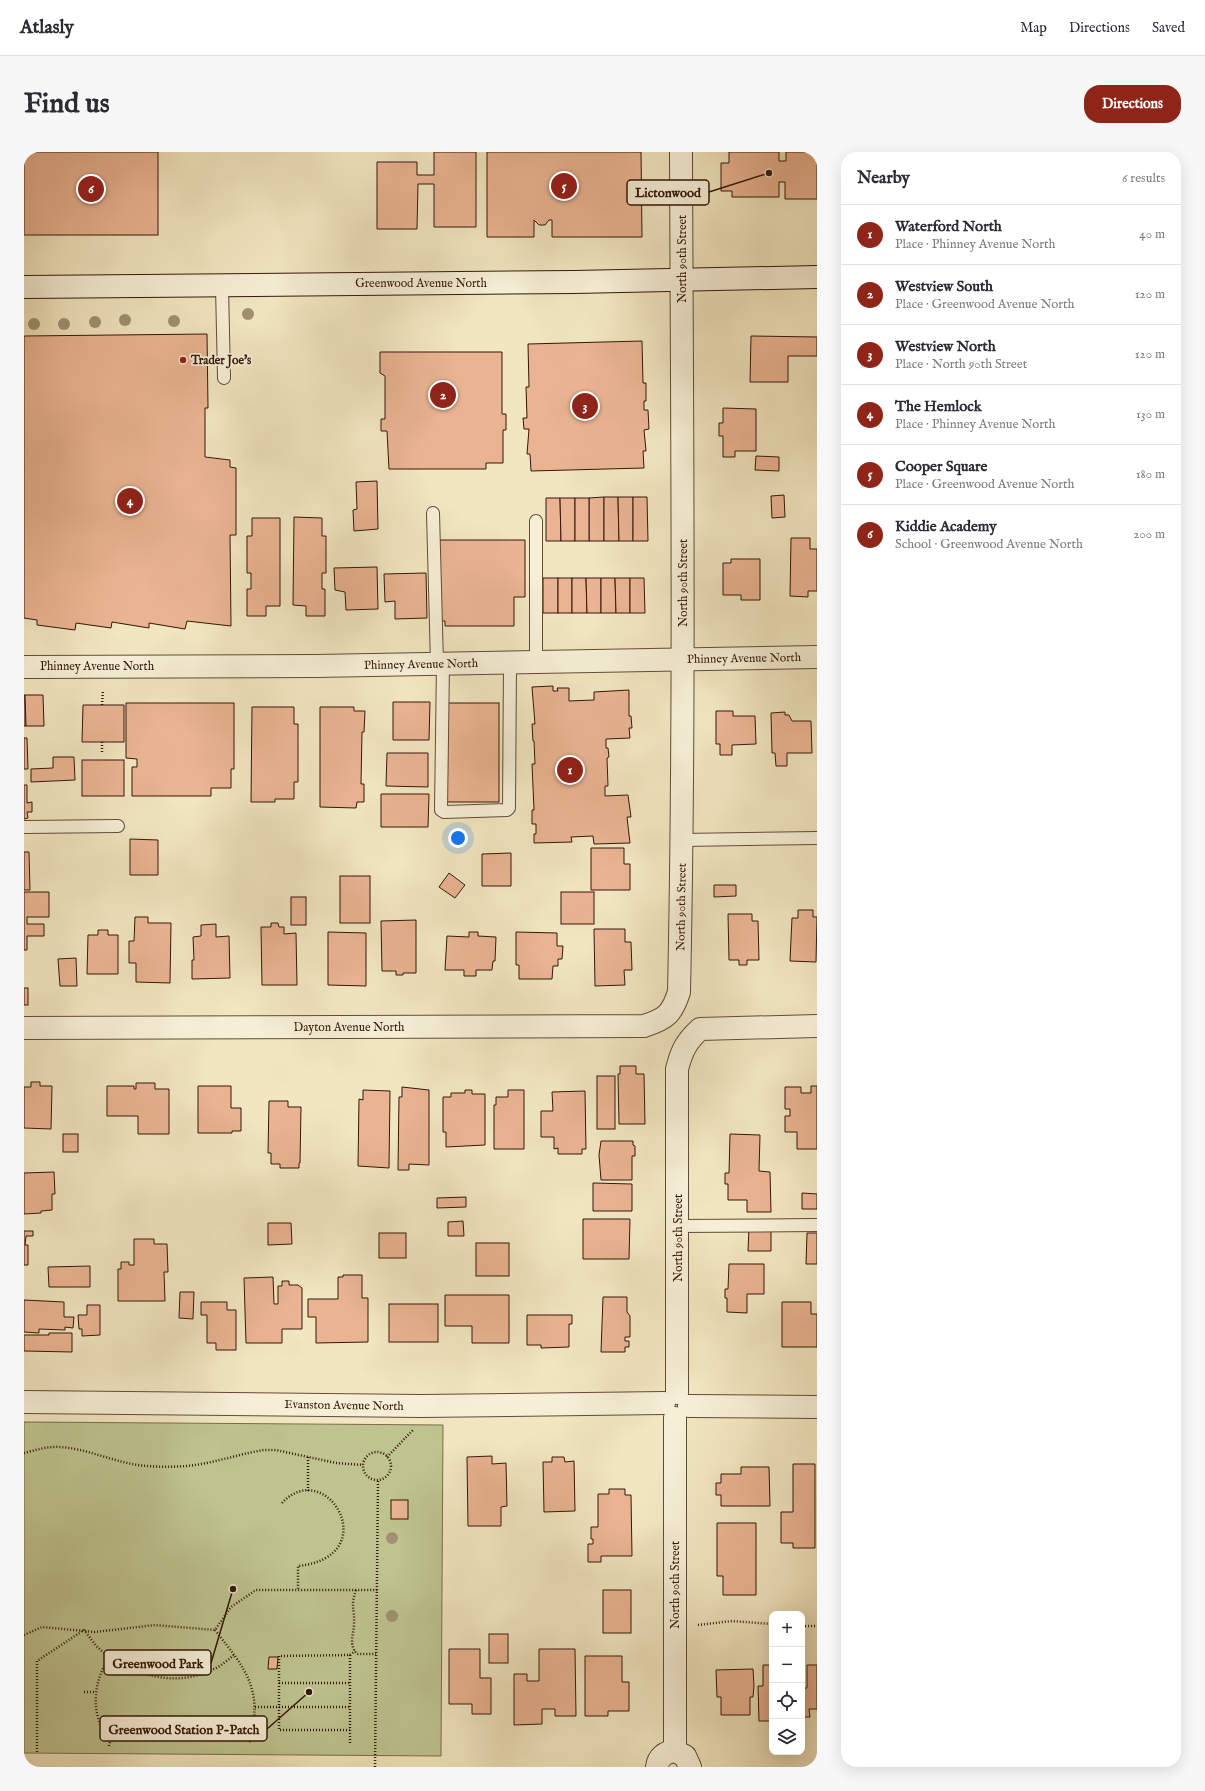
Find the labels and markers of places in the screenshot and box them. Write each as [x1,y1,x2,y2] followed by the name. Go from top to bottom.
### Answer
[551,171,577,201] pin: 5
[78,174,104,204] pin: 6
[627,180,709,205] callout: Lictonwood
[190,353,252,369] place label: Trader Joe's
[178,355,188,365] marker: Trader Joe's
[430,380,456,410] pin: 2
[572,391,598,421] pin: 3
[117,486,143,516] pin: 4
[557,755,583,785] pin: 1
[104,1650,211,1675] callout: Greenwood Park
[100,1716,267,1741] callout: Greenwood Station P-Patch

